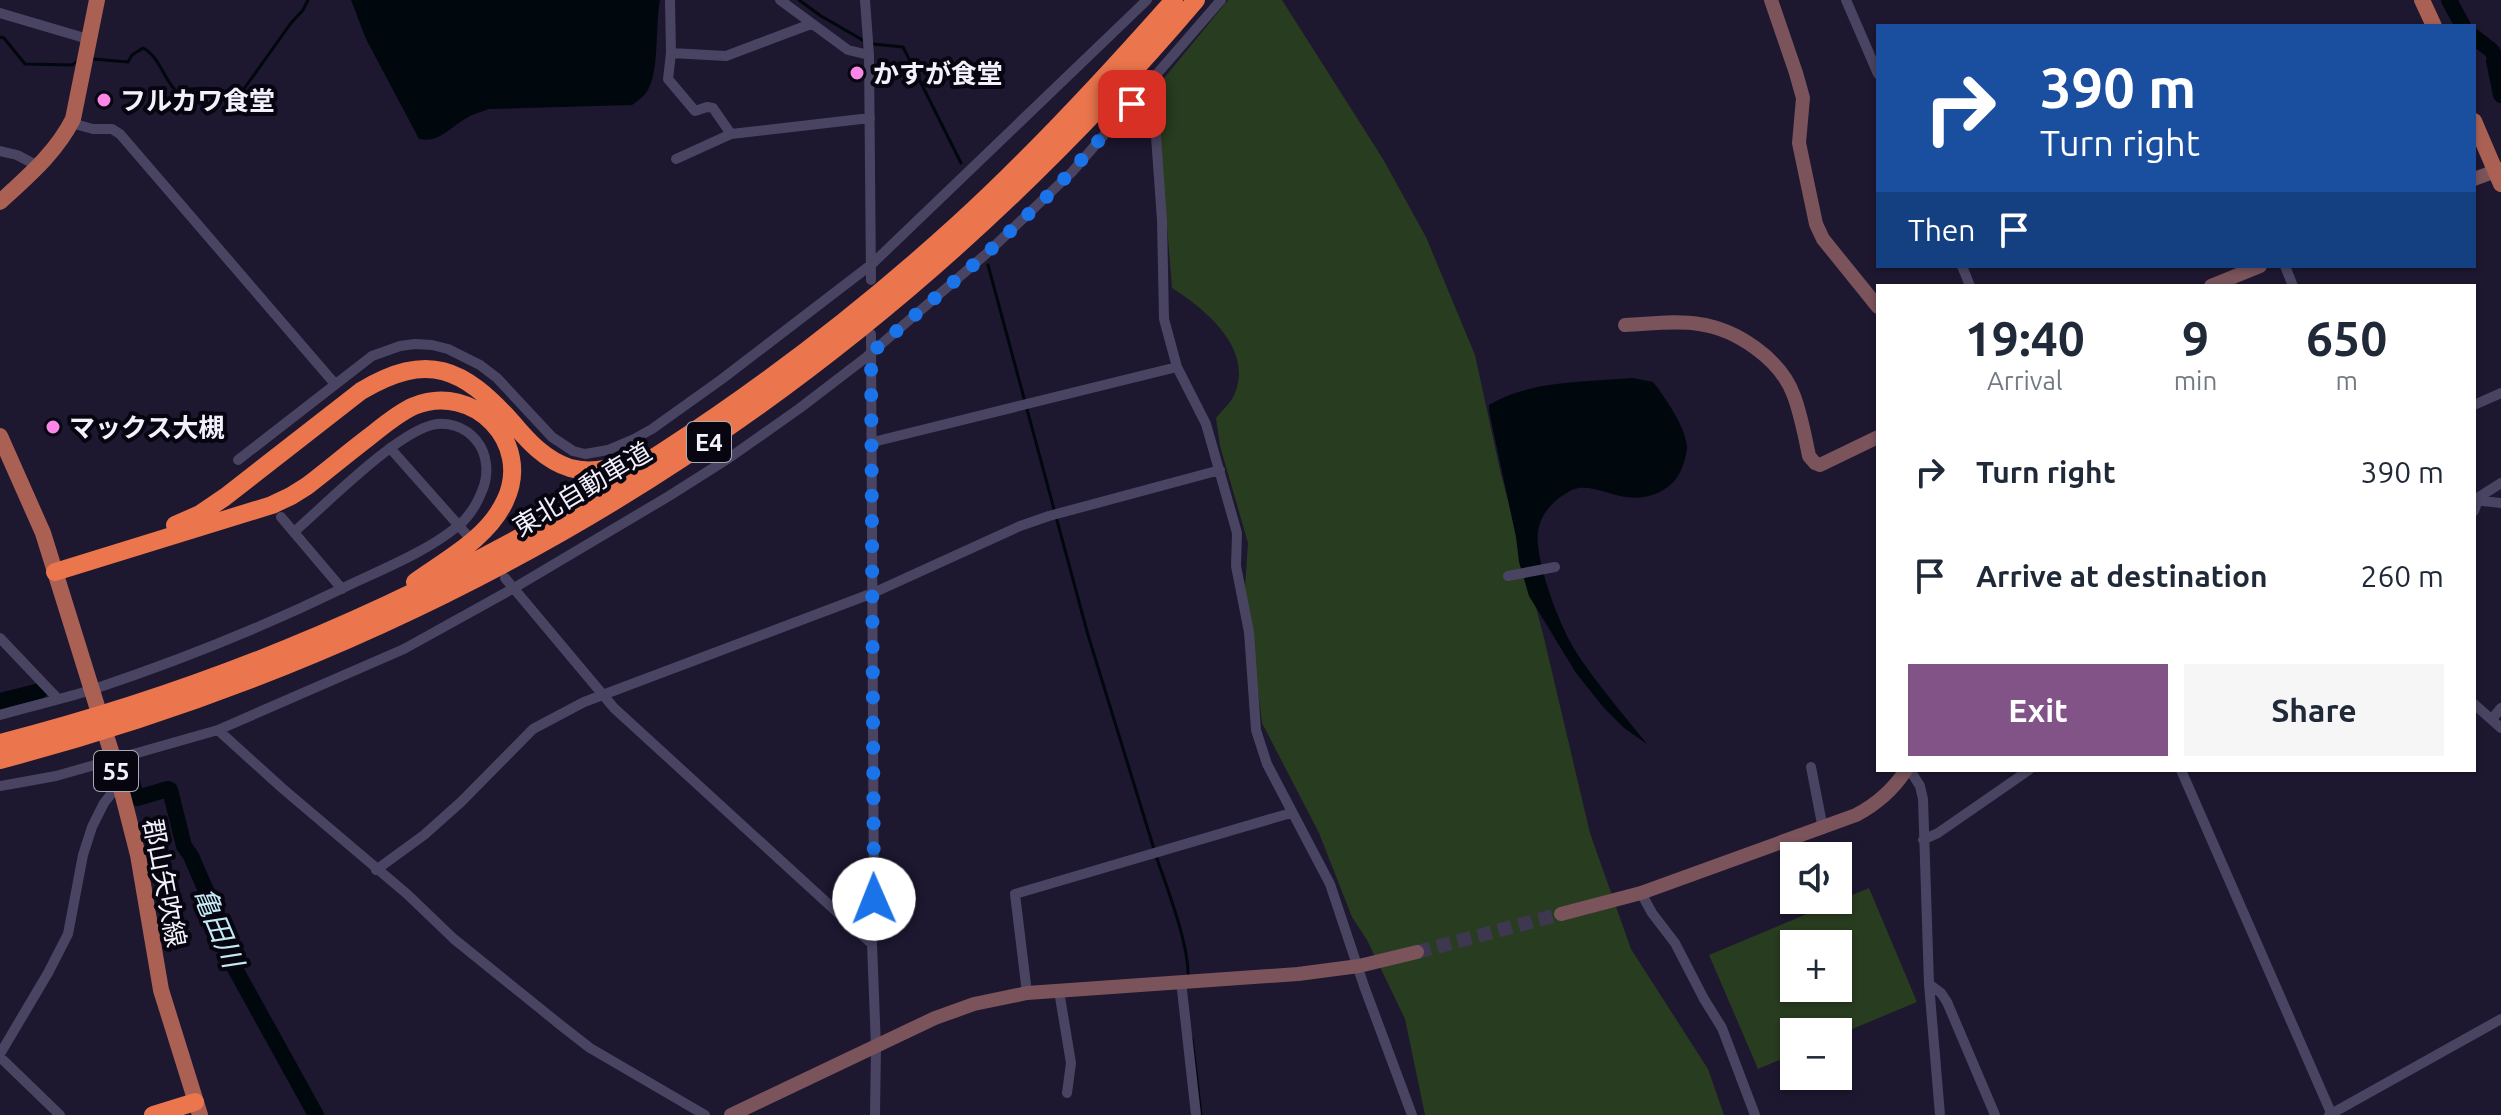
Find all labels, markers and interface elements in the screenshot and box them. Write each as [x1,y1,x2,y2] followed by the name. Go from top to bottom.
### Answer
[1908,56,2012,160] icon: right
[2040,56,2196,119] text: 390 m
[873,59,1003,88] place label: かすが食堂
[848,64,866,82] marker: かすが食堂
[1098,70,1166,138] pin
[1110,82,1154,126] icon: arrive
[120,86,275,115] place label: フルカワ食堂
[95,91,113,109] marker: フルカワ食堂
[2040,122,2200,163] text: Turn right
[1992,208,2036,252] icon: arrive
[1908,213,1976,247] text: Then
[1965,311,2085,365] text: 19:40
[2182,311,2209,365] text: 9
[2306,311,2387,365] text: 650
[1987,366,2063,395] text: Arrival
[2174,366,2217,395] text: min
[2335,366,2358,395] text: m
[69,413,224,442] place label: マックス大槻
[44,418,62,436] marker: マックス大槻
[687,422,731,462] road number: E4
[508,436,656,542] street label: 東北自動車道
[1908,450,1952,494] icon: right
[1976,455,2116,489] text: Turn right
[2360,455,2444,489] text: 390 m
[1908,554,1952,598] icon: arrive
[1976,559,2268,593] text: Arrive at destination
[2360,559,2444,593] text: 260 m
[1908,664,2168,756] button: Exit
[2184,664,2444,756] button: Share
[94,751,138,791] road number: 55
[138,816,192,950] street label: 郡山矢吹線
[1780,842,1852,1090] map controls
[1780,842,1852,914] button: sound
[832,857,916,941] position arrow
[188,882,251,974] water label: 亀田川
[1780,930,1852,1002] button: +
[1780,1018,1852,1090] button: −

